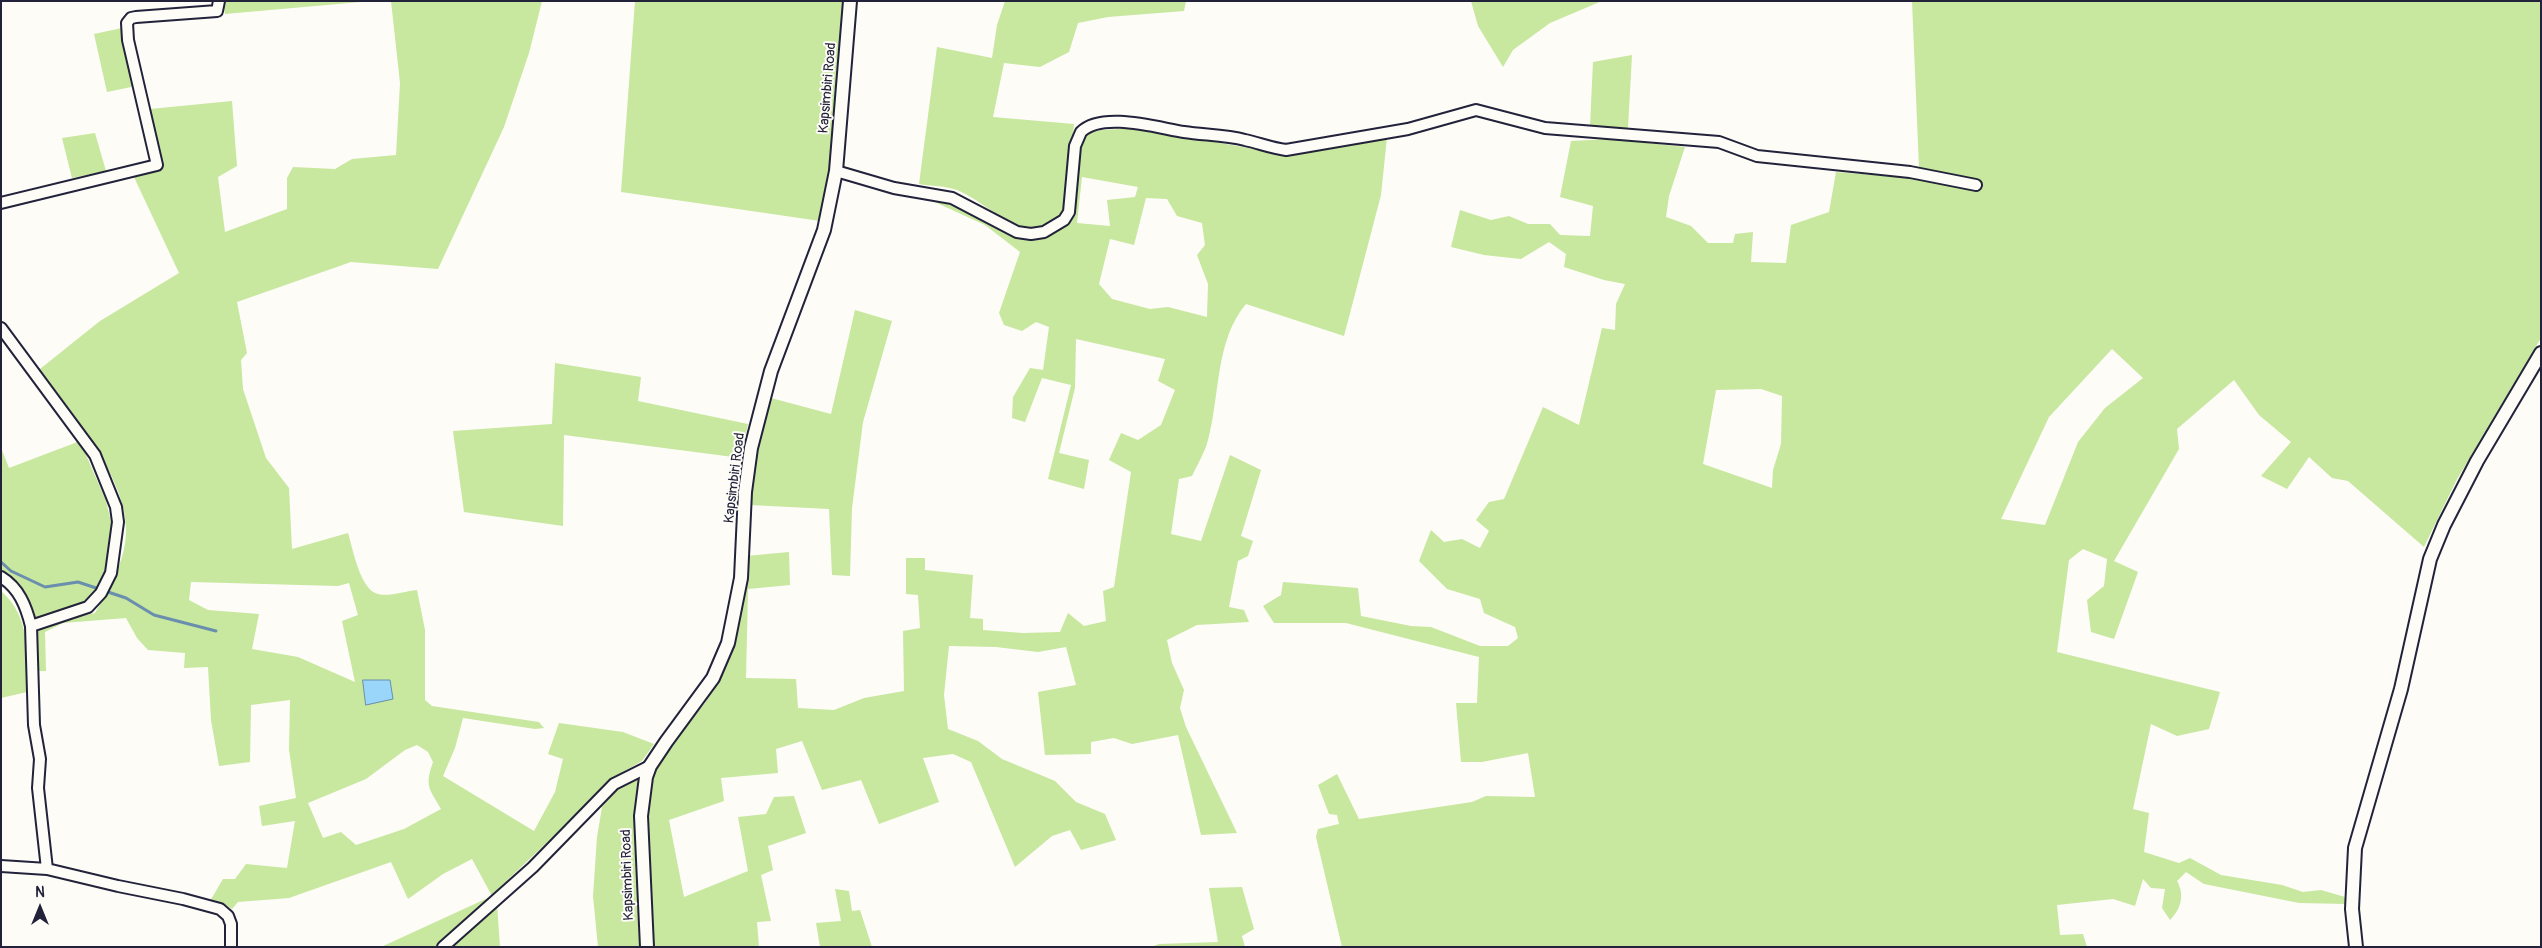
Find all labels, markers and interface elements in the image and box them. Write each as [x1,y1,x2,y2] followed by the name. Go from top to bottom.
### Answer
[816,42,840,134] street label: Kapsimbiri Road
[721,432,749,524] street label: Kapsimbiri Road
[618,829,638,921] street label: Kapsimbiri Road
[15,883,65,933] north arrow
[35,884,45,901] text: N

